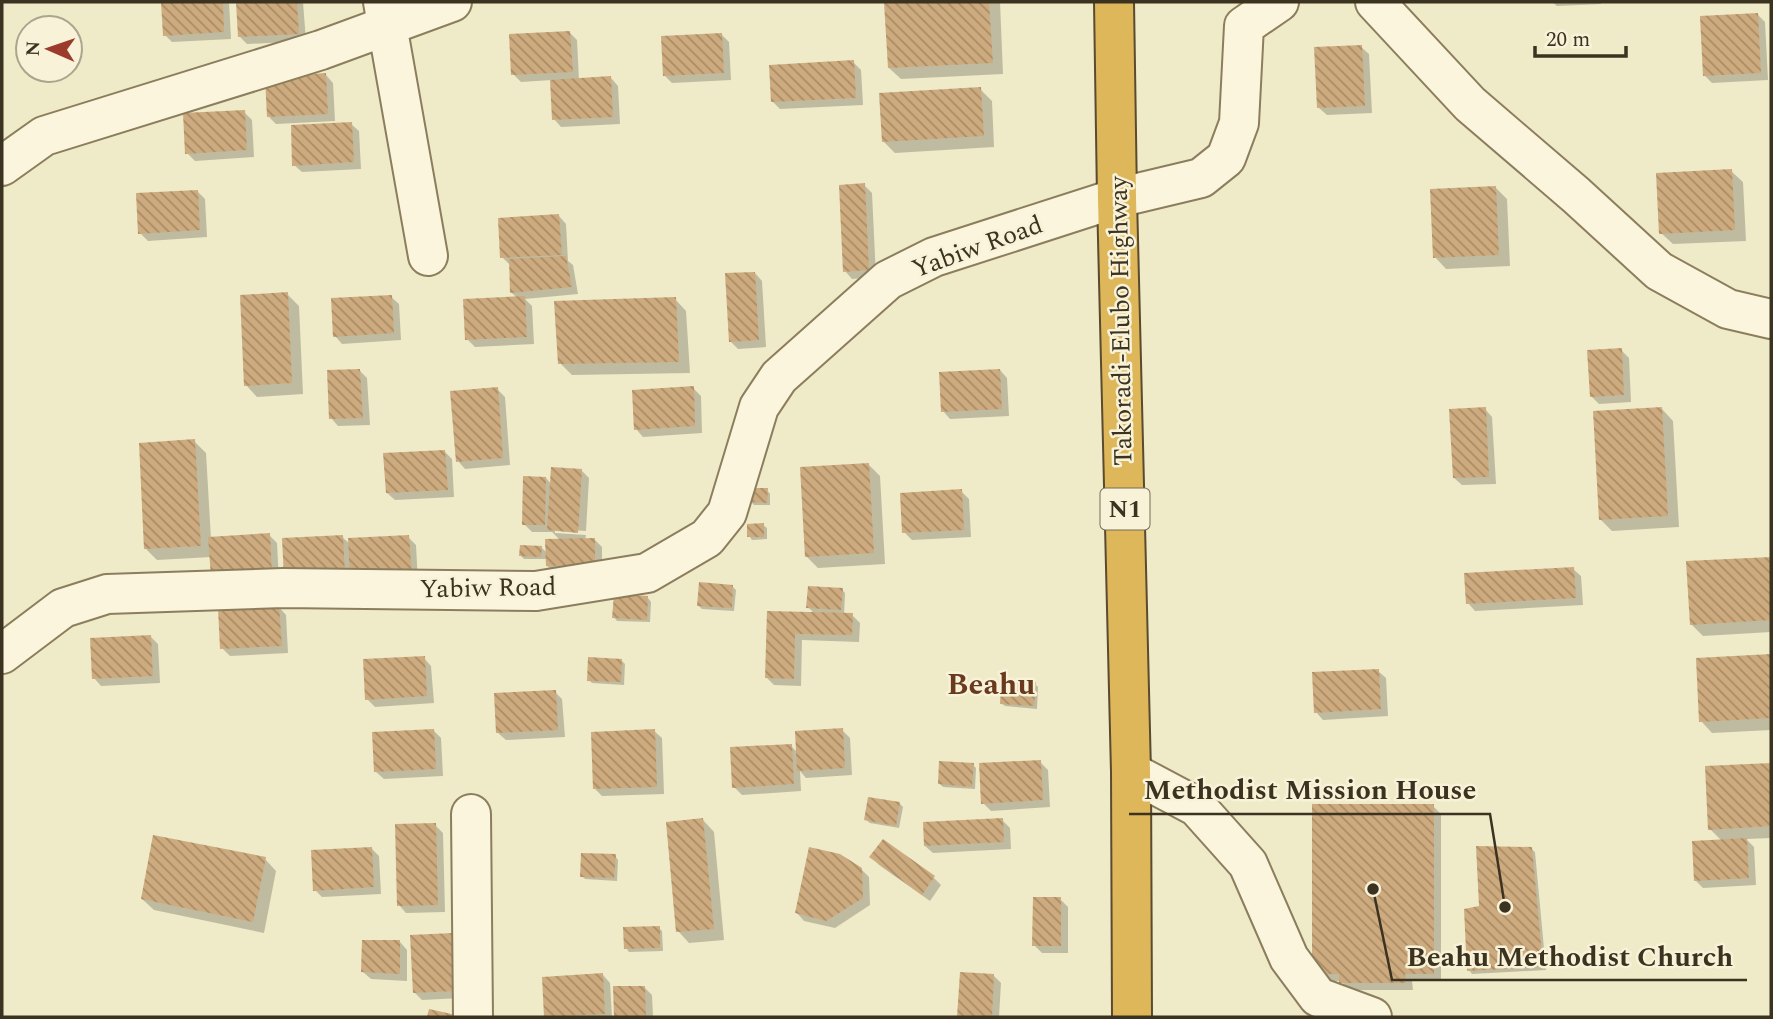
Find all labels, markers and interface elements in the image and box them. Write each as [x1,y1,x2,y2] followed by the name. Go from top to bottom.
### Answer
[14,14,84,84] north arrow
[1535,14,1626,58] scale bar
[1546,24,1590,56] text: 20 m
[19,40,48,57] text: N
[1098,174,1144,466] street label: Takoradi-Elubo Highway
[906,205,1048,289] street label: Yabiw Road
[1100,488,1150,530] road number: N1
[419,567,557,609] street label: Yabiw Road
[947,662,1035,708] district label: Beahu
[1129,765,1490,814] callout: Methodist Mission House
[1144,769,1476,812] text: Methodist Mission House
[1392,931,1747,980] callout: Beahu Methodist Church
[1407,936,1733,979] text: Beahu Methodist Church

